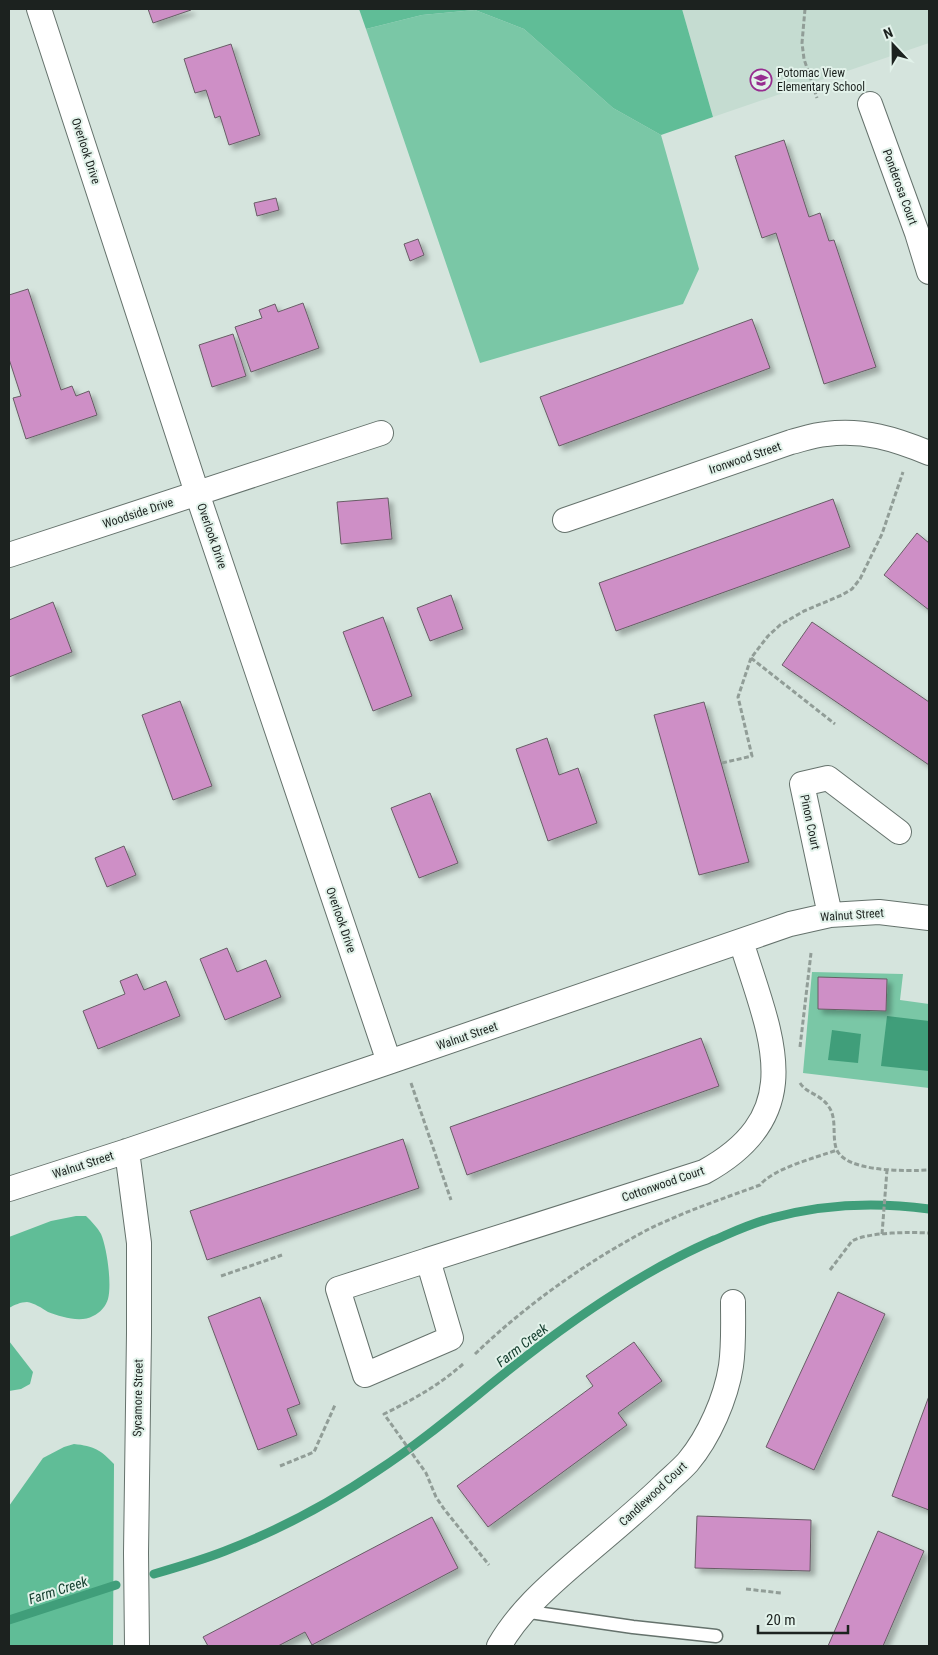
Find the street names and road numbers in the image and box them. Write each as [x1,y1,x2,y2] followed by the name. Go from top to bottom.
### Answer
[69,116,103,186] street label: Overlook Drive
[880,147,920,227] street label: Ponderosa Court
[707,439,783,477] street label: Ironwood Street
[101,495,175,531] street label: Woodside Drive
[194,501,230,571] street label: Overlook Drive
[797,793,823,851] street label: Pinon Court
[323,885,359,955] street label: Overlook Drive
[820,906,885,924] street label: Walnut Street
[435,1019,500,1053] street label: Walnut Street
[51,1148,116,1181] street label: Walnut Street
[620,1163,707,1205] street label: Cottonwood Court
[130,1359,146,1437] street label: Sycamore Street
[616,1459,690,1529] street label: Candlewood Court

